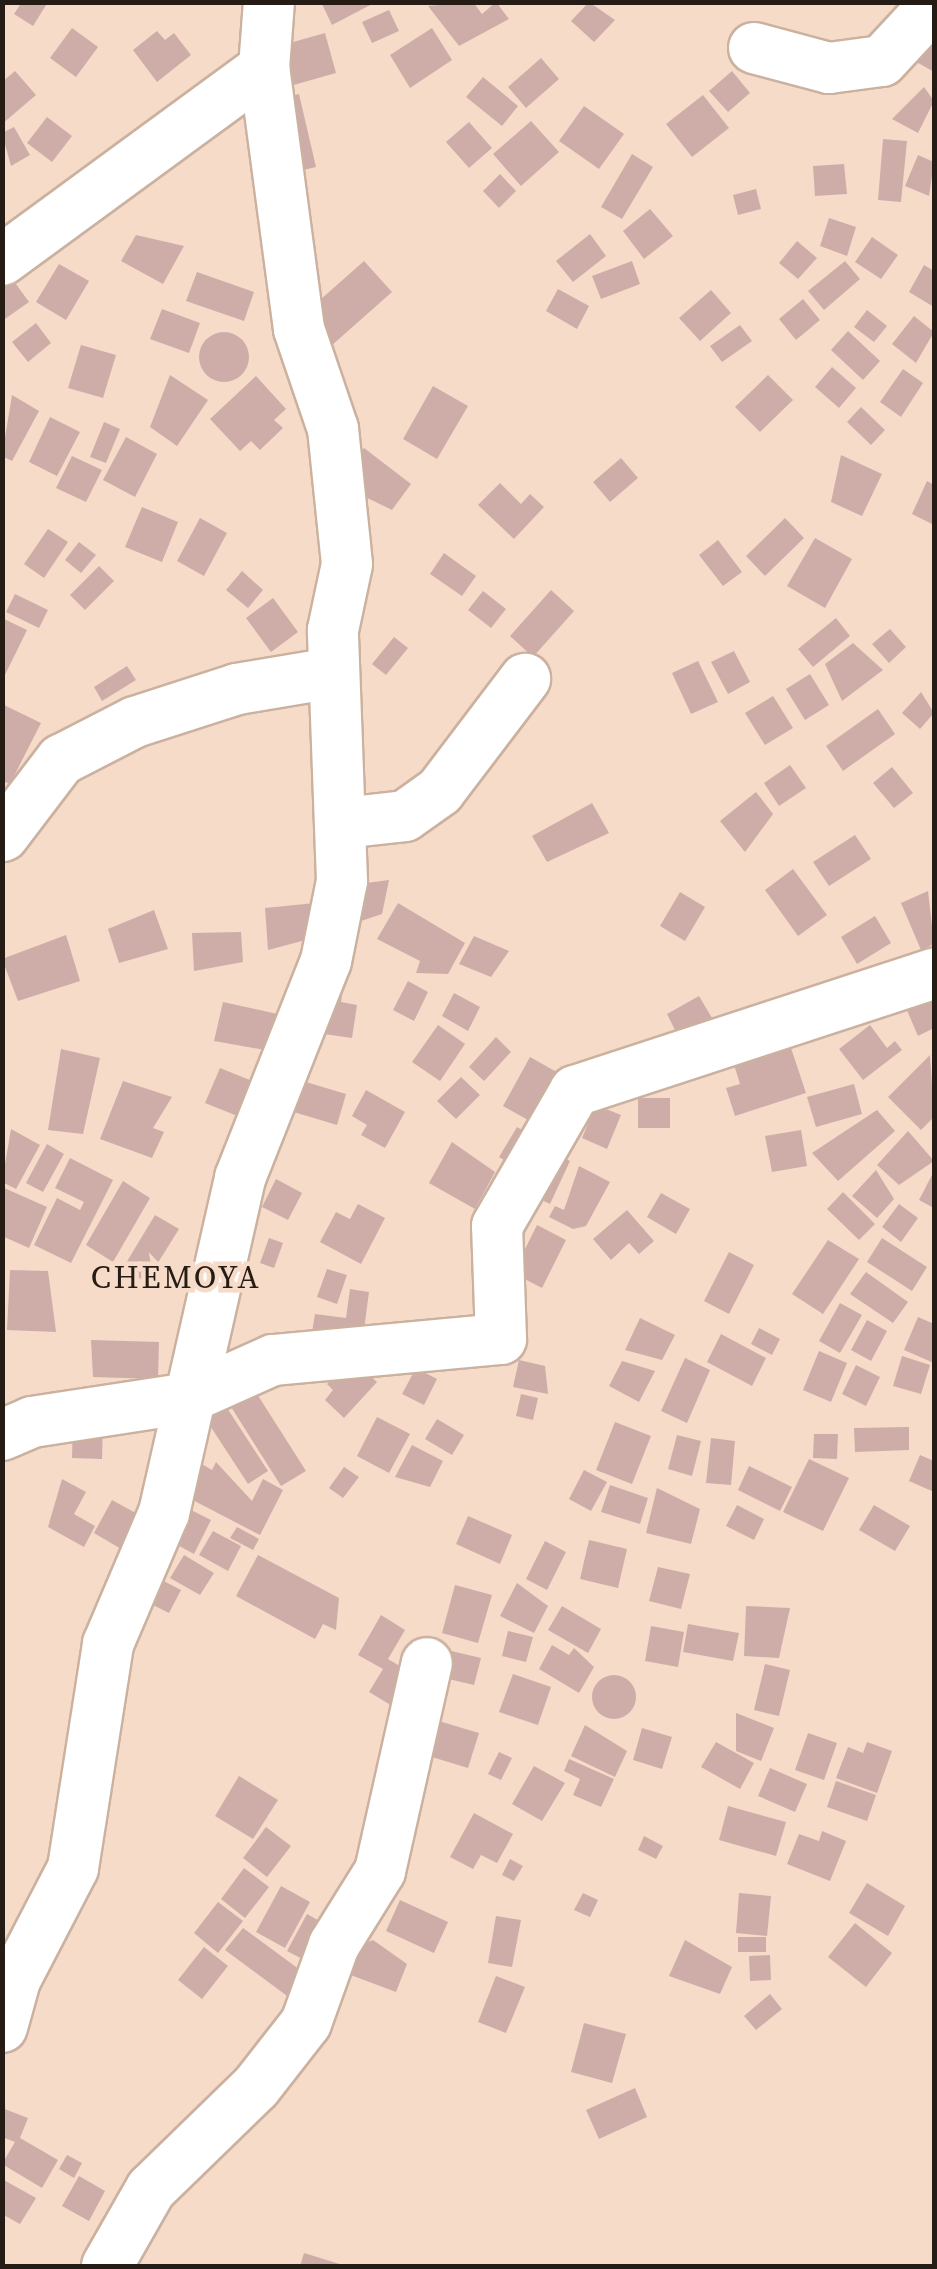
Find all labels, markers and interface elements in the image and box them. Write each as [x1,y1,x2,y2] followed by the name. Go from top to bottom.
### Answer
[91,1258,261,1296] district label: CHEMOYA

